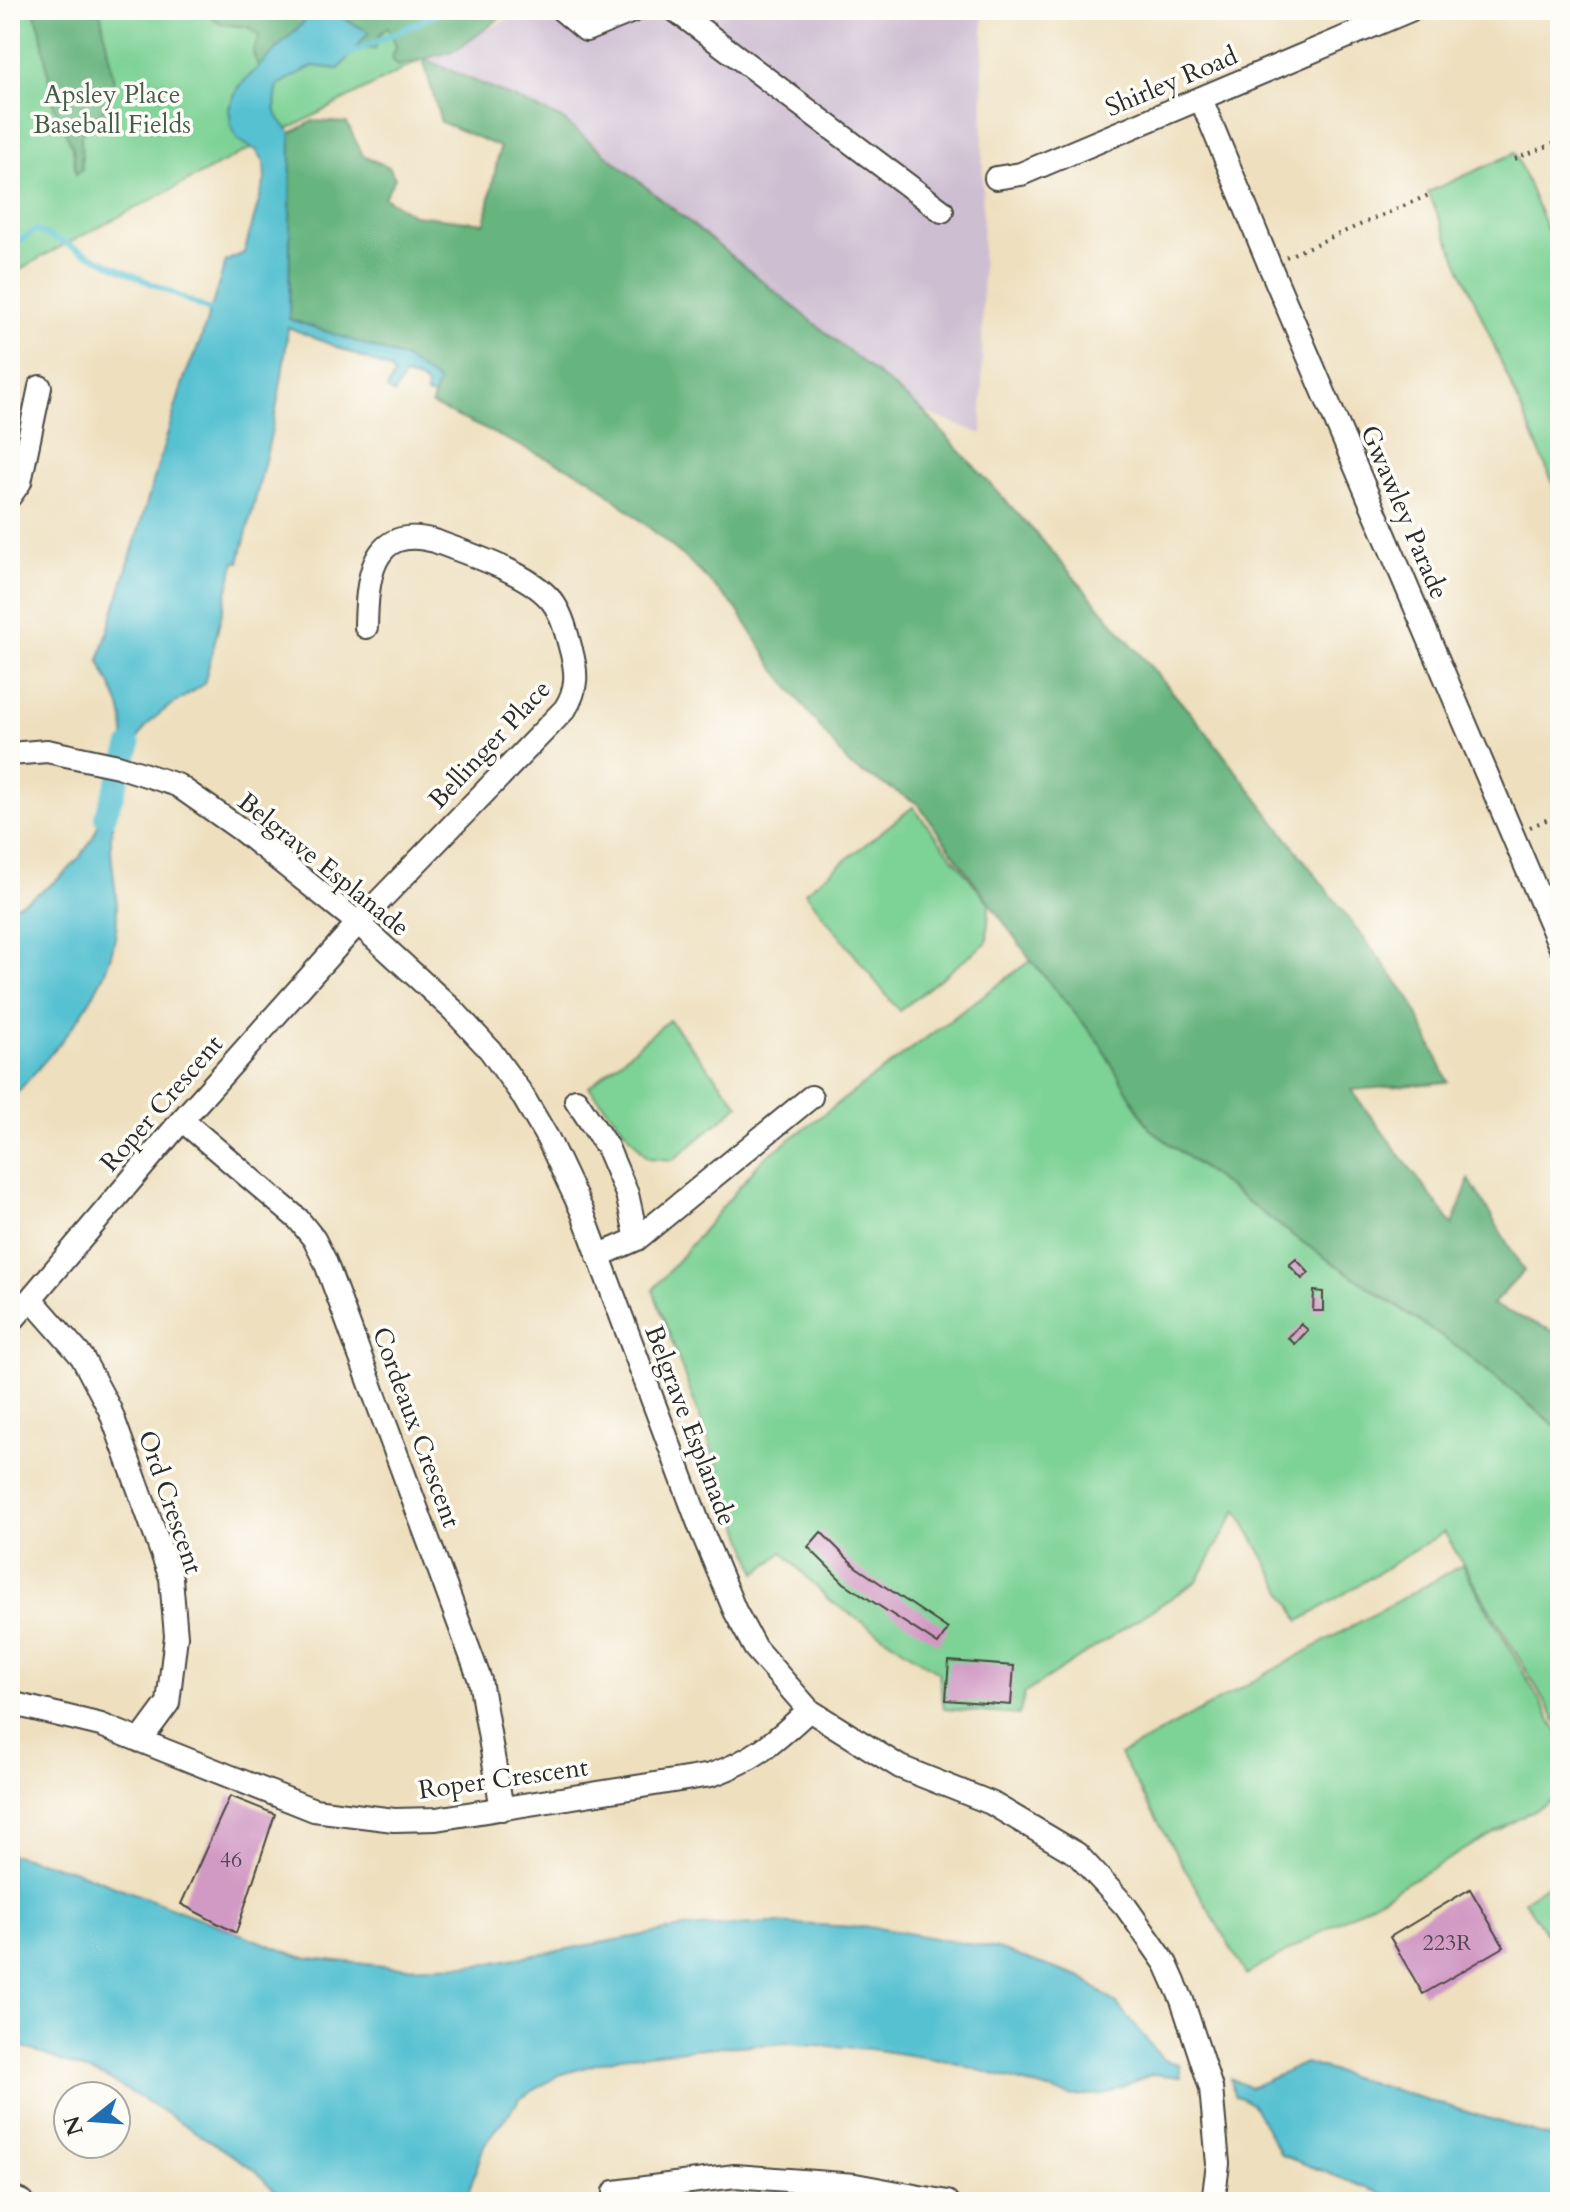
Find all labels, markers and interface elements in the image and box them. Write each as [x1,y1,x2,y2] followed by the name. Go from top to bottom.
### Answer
[1100,38,1243,125] street label: Shirley Road
[33,77,191,142] park label: Apsley Place Baseball Fields
[1352,420,1457,604] street label: Gwawley Parade
[420,672,558,816] street label: Bellinger Place
[231,784,417,945] street label: Belgrave Esplanade
[92,1027,231,1179] street label: Roper Crescent
[636,1320,745,1530] street label: Belgrave Esplanade
[364,1322,469,1532] street label: Cordeaux Crescent
[130,1426,211,1578] street label: Ord Crescent
[416,1749,590,1808] street label: Roper Crescent
[220,1845,242,1875] house number: 46
[1422,1928,1472,1958] house number: 223R
[52,2080,132,2160] north arrow
[57,2112,91,2139] text: N

